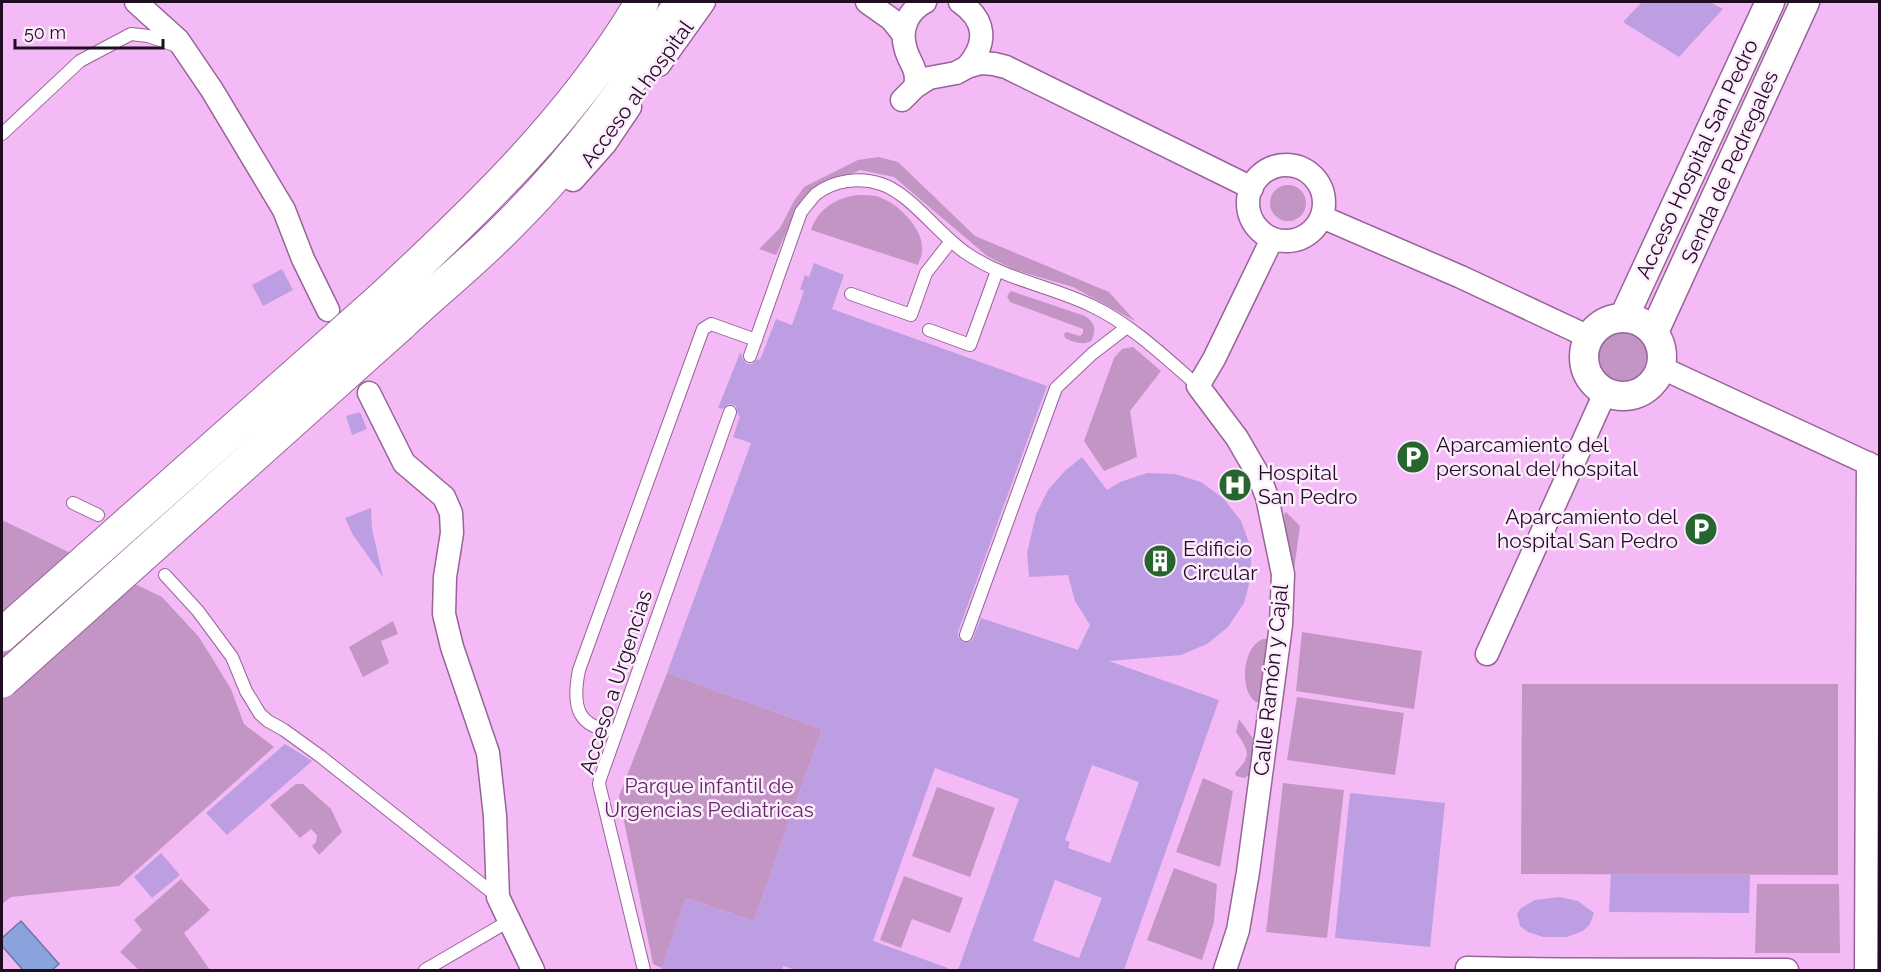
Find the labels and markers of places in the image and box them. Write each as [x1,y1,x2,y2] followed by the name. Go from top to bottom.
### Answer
[1436,432,1638,481] place label: Aparcamiento del personal del hospital
[1395,439,1431,475] parking icon: Aparcamiento del personal del hospital
[1258,460,1358,509] place label: Hospital San Pedro
[1217,467,1253,503] hospital icon: Hospital San Pedro
[1497,504,1678,553] place label: Aparcamiento del hospital San Pedro
[1683,511,1719,547] parking icon: Aparcamiento del hospital San Pedro
[1183,536,1258,585] place label: Edificio Circular
[1142,543,1178,579] building icon: Edificio Circular

